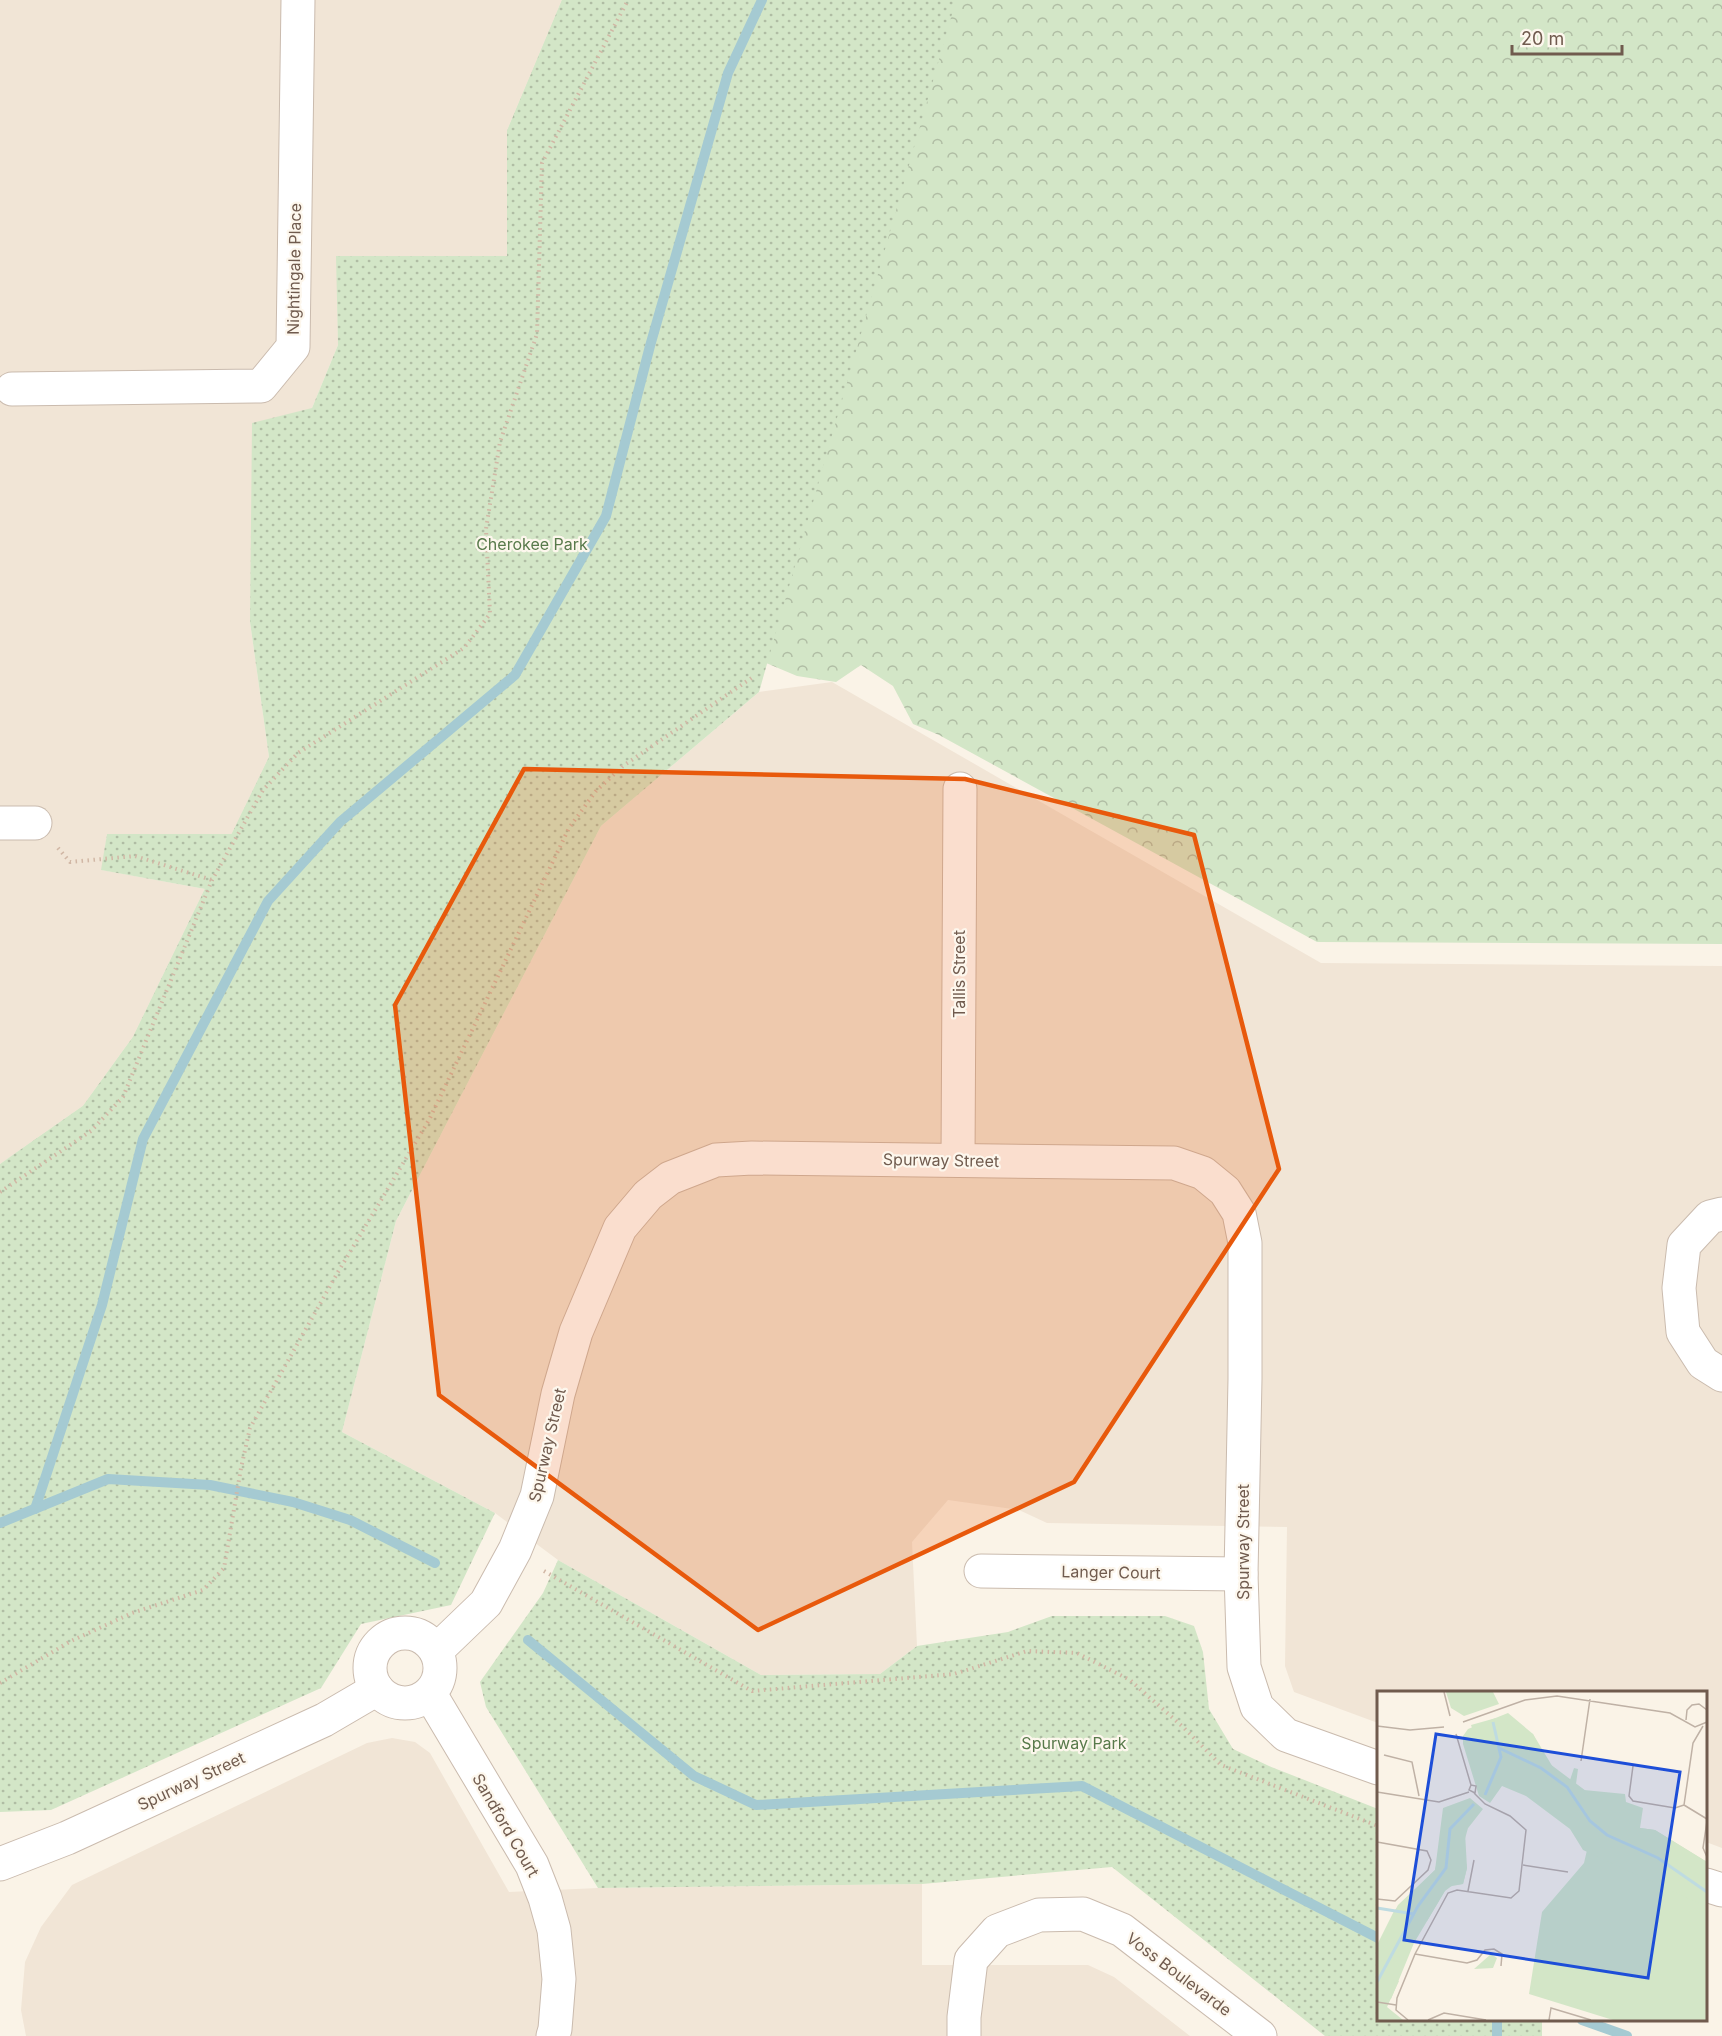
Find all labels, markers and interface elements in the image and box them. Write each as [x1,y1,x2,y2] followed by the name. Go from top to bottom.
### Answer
[1512,18,1622,56] scale bar
[1521,28,1564,49] text: 20 m
[283,203,305,335] street label: Nightingale Place
[476,534,588,554] park label: Cherokee Park
[949,930,969,1018] street label: Tallis Street
[883,1149,999,1171] street label: Spurway Street
[524,1386,570,1504] street label: Spurway Street
[1233,1484,1253,1600] street label: Spurway Street
[1061,1561,1161,1583] street label: Langer Court
[1377,1691,1707,2021] inset map
[1021,1733,1127,1753] park label: Spurway Park
[134,1747,248,1815] street label: Spurway Street
[468,1770,544,1880] street label: Sandford Court
[1123,1928,1235,2020] street label: Voss Boulevarde

